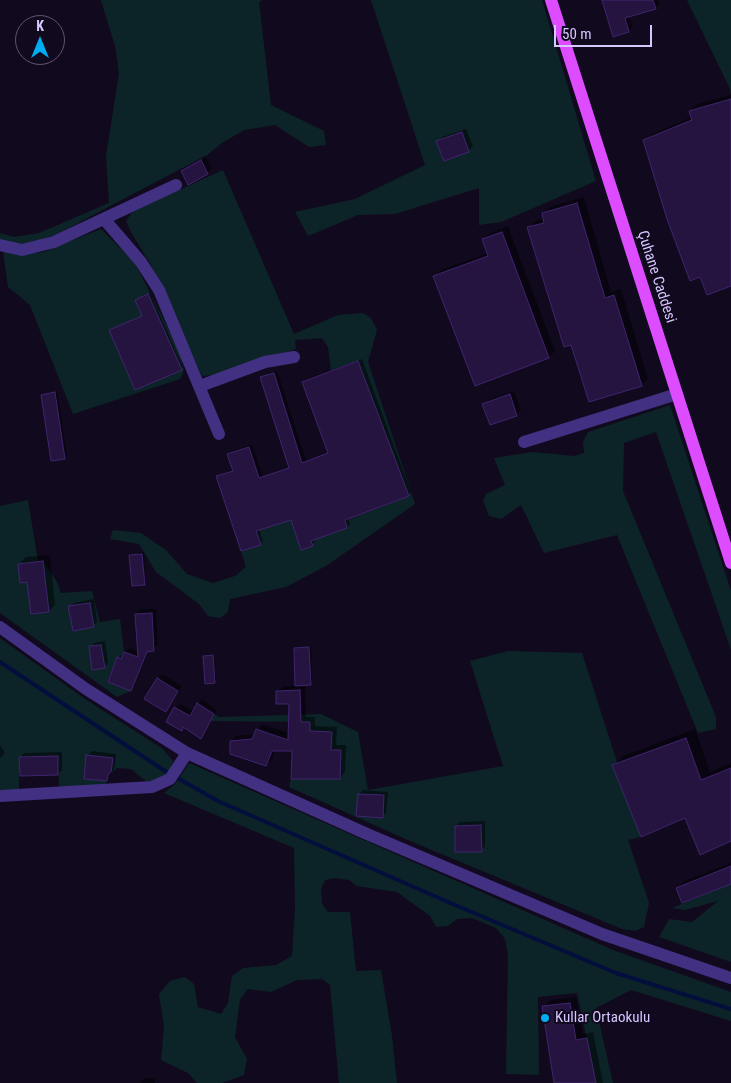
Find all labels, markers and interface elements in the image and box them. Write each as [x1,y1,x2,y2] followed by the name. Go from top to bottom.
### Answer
[15,15,65,65] north arrow
[556,15,654,47] scale bar
[36,18,44,34] text: K
[562,25,592,43] text: 50 m
[633,229,679,325] street label: Çuhane Caddesi
[555,1009,650,1027] place label: Kullar Ortaokulu
[539,1012,551,1024] marker: Kullar Ortaokulu

